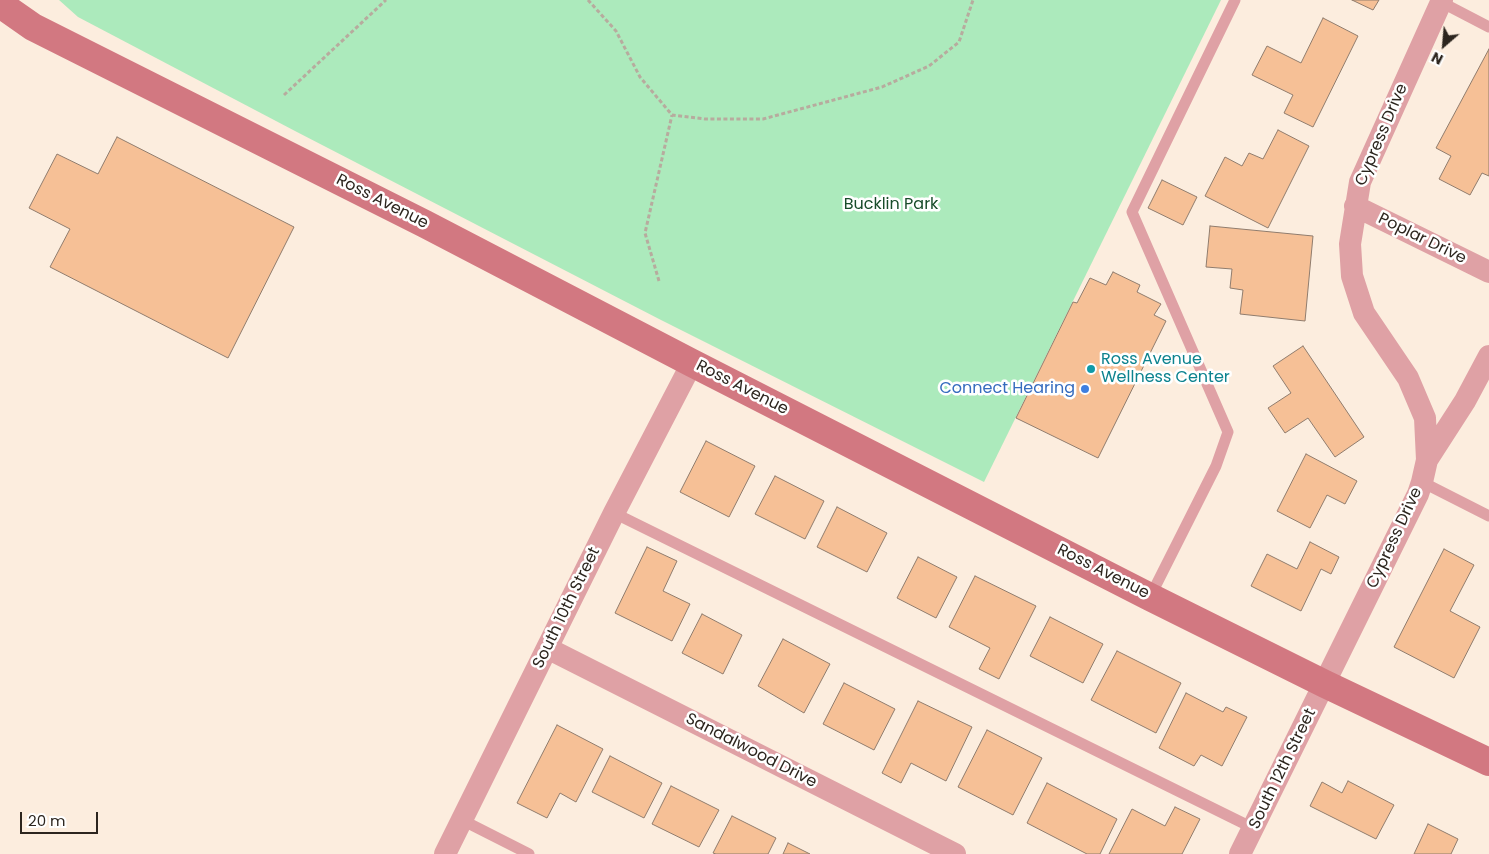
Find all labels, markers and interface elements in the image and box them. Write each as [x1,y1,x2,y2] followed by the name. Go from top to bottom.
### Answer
[1419,20,1469,70] north arrow
[1428,47,1446,70] text: N
[1352,81,1412,189] street label: Cypress Drive
[333,171,431,233] street label: Ross Avenue
[844,195,938,215] park label: Bucklin Park
[1375,209,1469,269] street label: Poplar Drive
[1101,350,1230,388] place label: Ross Avenue Wellness Center
[693,357,791,419] street label: Ross Avenue
[1085,363,1097,375] marker: Ross Avenue Wellness Center
[939,379,1075,399] place label: Connect Hearing
[1079,383,1091,395] marker: Connect Hearing
[1363,484,1427,592] street label: Cypress Drive
[1054,541,1152,603] street label: Ross Avenue
[529,544,605,672] street label: South 10th Street
[1246,706,1320,832] street label: South 12th Street
[682,710,820,792] street label: Sandalwood Drive
[22,802,100,834] scale bar
[28,810,66,831] text: 20 m

